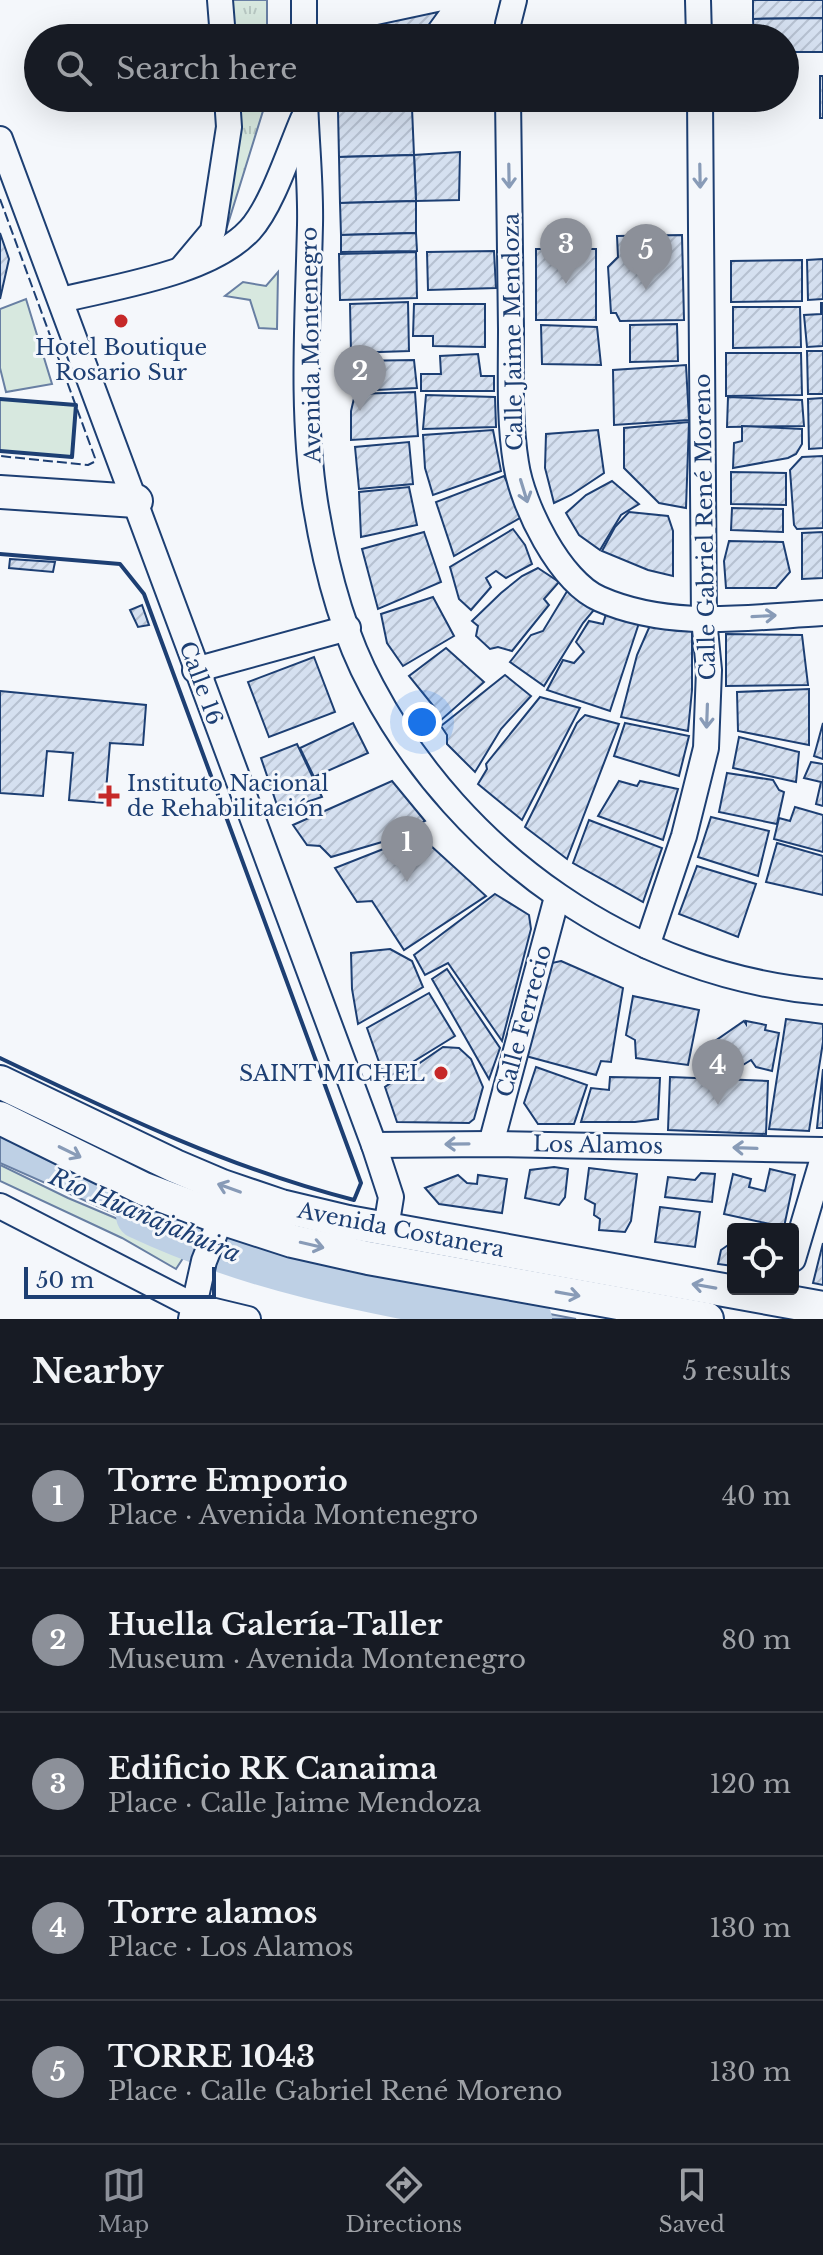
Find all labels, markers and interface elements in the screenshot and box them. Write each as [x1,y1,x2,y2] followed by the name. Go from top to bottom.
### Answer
[24,24,799,112] search box
[52,46,96,90] icon: search
[116,50,297,87] text: Search here
[501,162,517,189] one-way arrow
[692,162,708,189] one-way arrow
[497,212,529,451] street label: Calle Jaime Mendoza
[540,218,592,284] pin: 3
[620,224,672,290] pin: 5
[295,227,327,464] street label: Avenida Montenegro
[112,312,130,330] marker: Hotel Boutique Rosario Sur
[35,334,207,386] place label: Hotel Boutique Rosario Sur
[334,345,386,411] pin: 2
[689,373,721,681] street label: Calle Gabriel René Moreno
[517,478,532,503] one-way arrow
[750,608,777,623] one-way arrow
[173,637,229,729] street label: Calle 16
[402,702,442,742] your location
[699,702,714,729] one-way arrow
[127,770,329,822] place label: Instituto Nacional de Rehabilitación
[98,785,120,807] marker: Instituto Nacional de Rehabilitación
[381,816,433,882] pin: 1
[491,942,557,1100] street label: Calle Ferrecio
[692,1039,744,1105] pin: 4
[239,1060,425,1087] place label: SAINT MICHEL
[432,1064,450,1082] marker: SAINT MICHEL
[533,1130,663,1160] street label: Los Alamos
[444,1136,471,1152] one-way arrow
[732,1141,759,1156] one-way arrow
[58,1145,82,1161] one-way arrow
[44,1161,245,1268] water label: Río Huañajahuira
[217,1180,242,1194] one-way arrow
[294,1197,507,1263] street label: Avenida Costanera
[727,1223,799,1295] map controls
[727,1223,799,1295] button: locate
[299,1238,325,1253] one-way arrow
[24,1263,216,1299] scale bar
[36,1267,94,1294] text: 50 m
[692,1278,717,1293] one-way arrow
[554,1288,580,1303] one-way arrow
[32,1350,164,1392] text: Nearby
[682,1355,791,1387] text: 5 results
[108,1462,348,1499] text: Torre Emporio
[52,1480,64,1512] text: 1
[722,1480,791,1512] text: 40 m
[108,1499,478,1531] text: Place · Avenida Montenegro
[108,1606,442,1643] text: Huella Galería-Taller
[50,1624,66,1656] text: 2
[721,1624,791,1656] text: 80 m
[108,1643,526,1675] text: Museum · Avenida Montenegro
[108,1750,437,1787] text: Edificio RK Canaima
[50,1768,66,1800] text: 3
[709,1768,791,1800] text: 120 m
[108,1787,481,1819] text: Place · Calle Jaime Mendoza
[108,1894,318,1931] text: Torre alamos
[49,1912,67,1944] text: 4
[709,1912,791,1944] text: 130 m
[108,1931,354,1963] text: Place · Los Alamos
[108,2038,315,2075] text: TORRE 1043
[50,2056,66,2088] text: 5
[709,2056,791,2088] text: 130 m
[108,2075,563,2107] text: Place · Calle Gabriel René Moreno
[98,2163,149,2238] tab: Map
[345,2163,462,2238] tab: Directions
[659,2163,725,2238] tab: Saved

